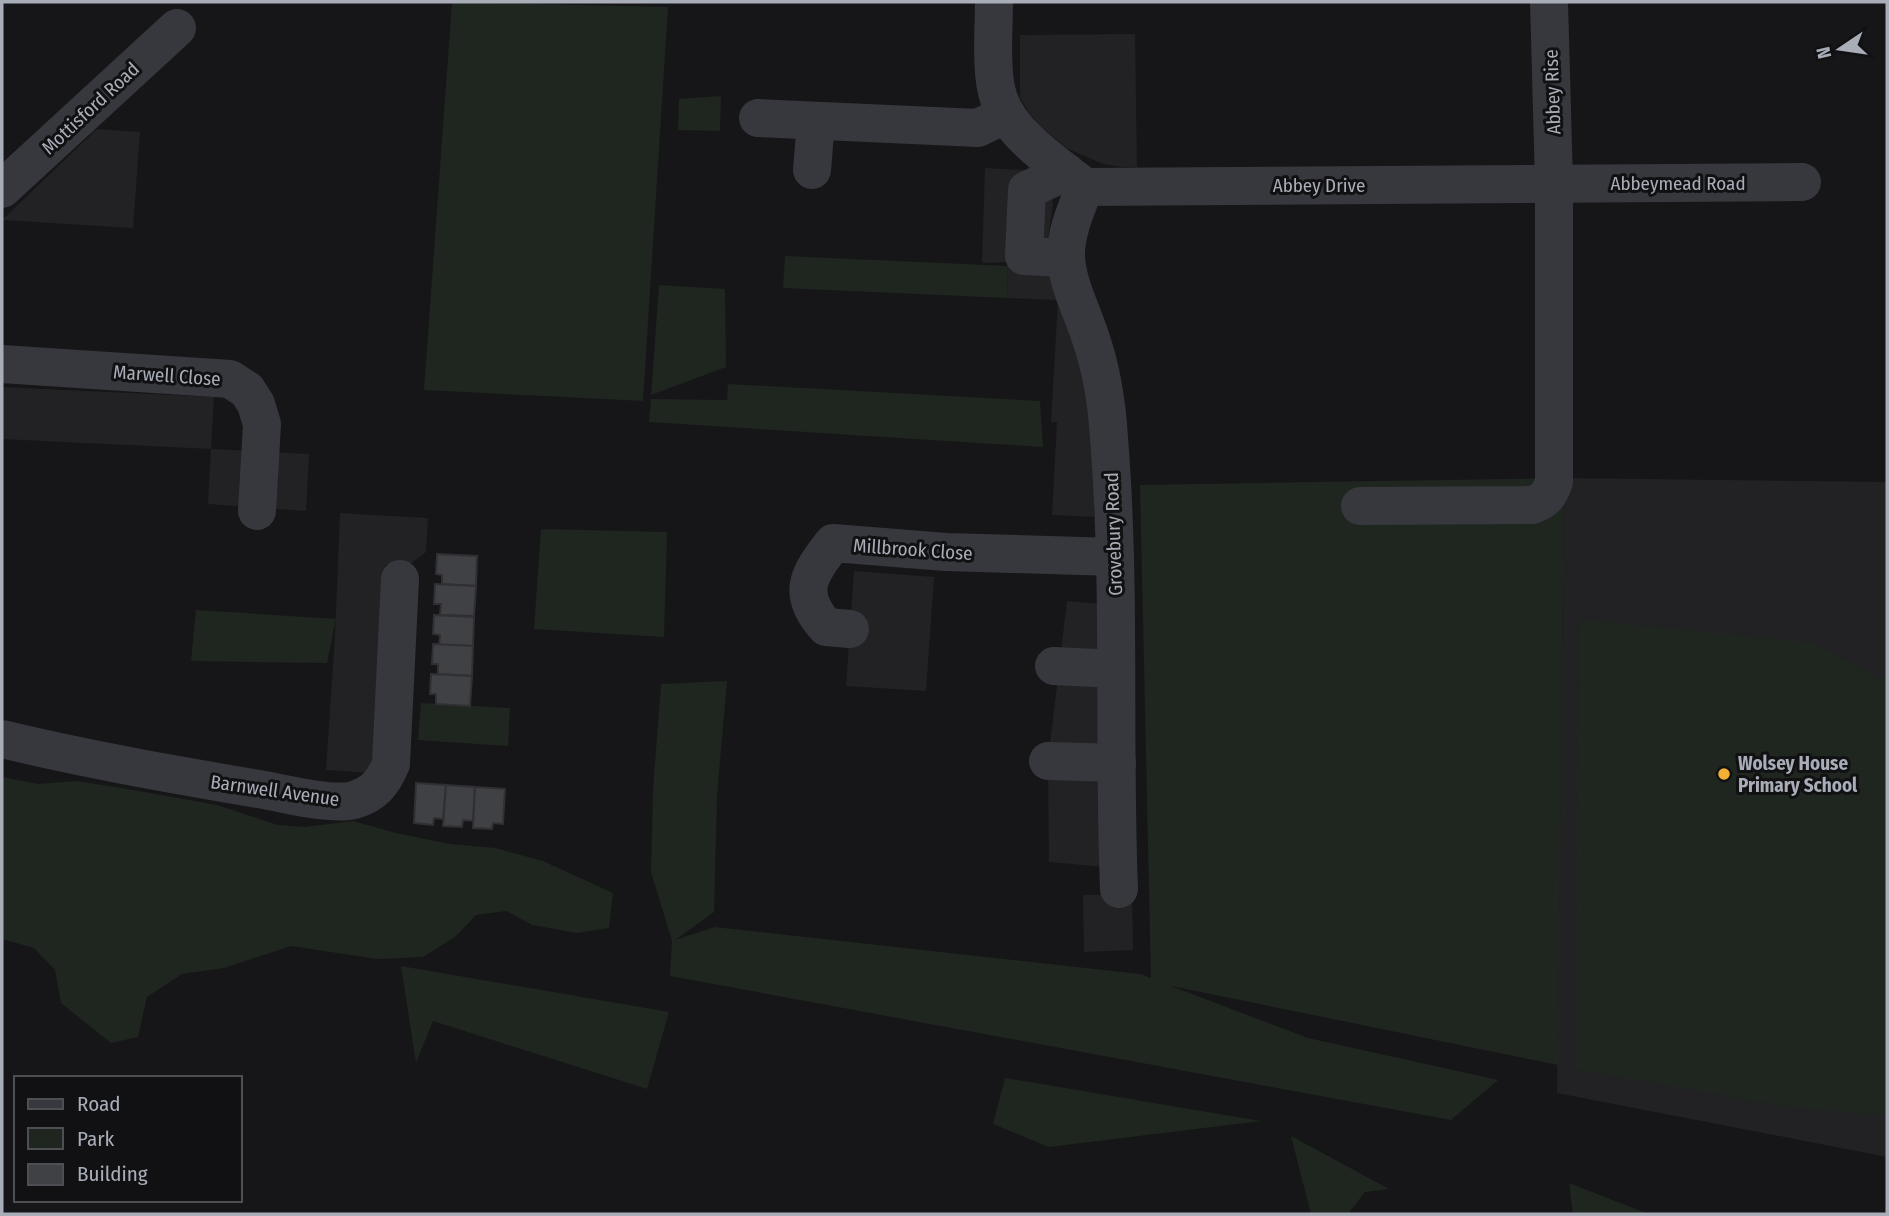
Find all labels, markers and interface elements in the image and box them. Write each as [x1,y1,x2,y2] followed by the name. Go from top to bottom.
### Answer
[1805,14,1875,84] north arrow
[1811,45,1836,61] text: N
[1540,49,1565,135] street label: Abbey Rise
[37,57,144,159] street label: Mottisford Road
[1610,172,1746,195] street label: Abbeymead Road
[1273,174,1365,197] street label: Abbey Drive
[112,360,221,391] street label: Marwell Close
[1100,472,1127,596] street label: Grovebury Road
[852,534,973,565] street label: Millbrook Close
[1738,752,1858,797] place label: Wolsey House Primary School
[1716,766,1732,782] marker: Wolsey House Primary School
[209,770,341,811] street label: Barnwell Avenue
[14,1076,242,1202] legend
[77,1091,121,1117] text: Road
[77,1126,115,1152] text: Park
[77,1161,148,1187] text: Building

